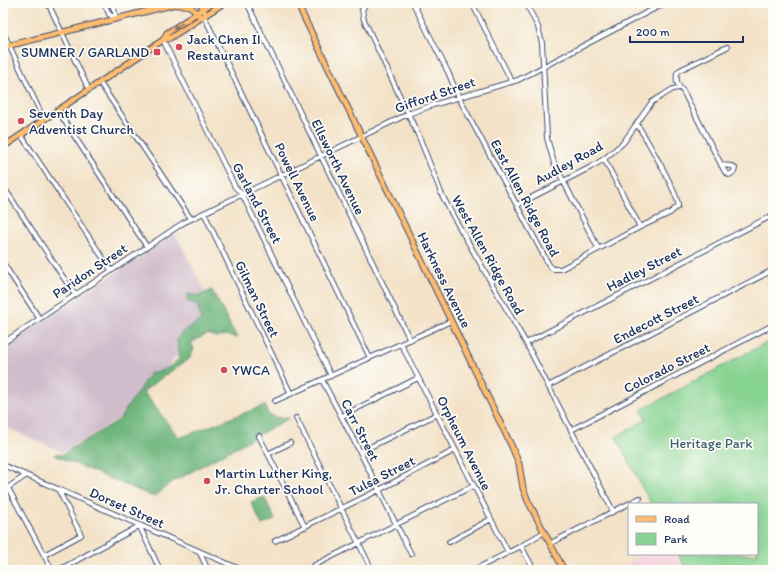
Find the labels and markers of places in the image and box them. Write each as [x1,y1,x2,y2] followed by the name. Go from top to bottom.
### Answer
[187,31,261,64] place label: Jack Chen II Restaurant
[174,42,184,52] marker: Jack Chen II Restaurant
[21,44,149,61] place label: SUMNER / GARLAND
[152,47,162,57] marker: SUMNER / GARLAND
[29,105,134,138] place label: Seventh Day Adventist Church
[16,116,26,126] marker: Seventh Day Adventist Church
[232,362,270,379] place label: YWCA
[219,365,229,375] marker: YWCA
[215,465,332,498] place label: Martin Luther King, Jr. Charter School
[202,476,212,486] marker: Martin Luther King, Jr. Charter School

